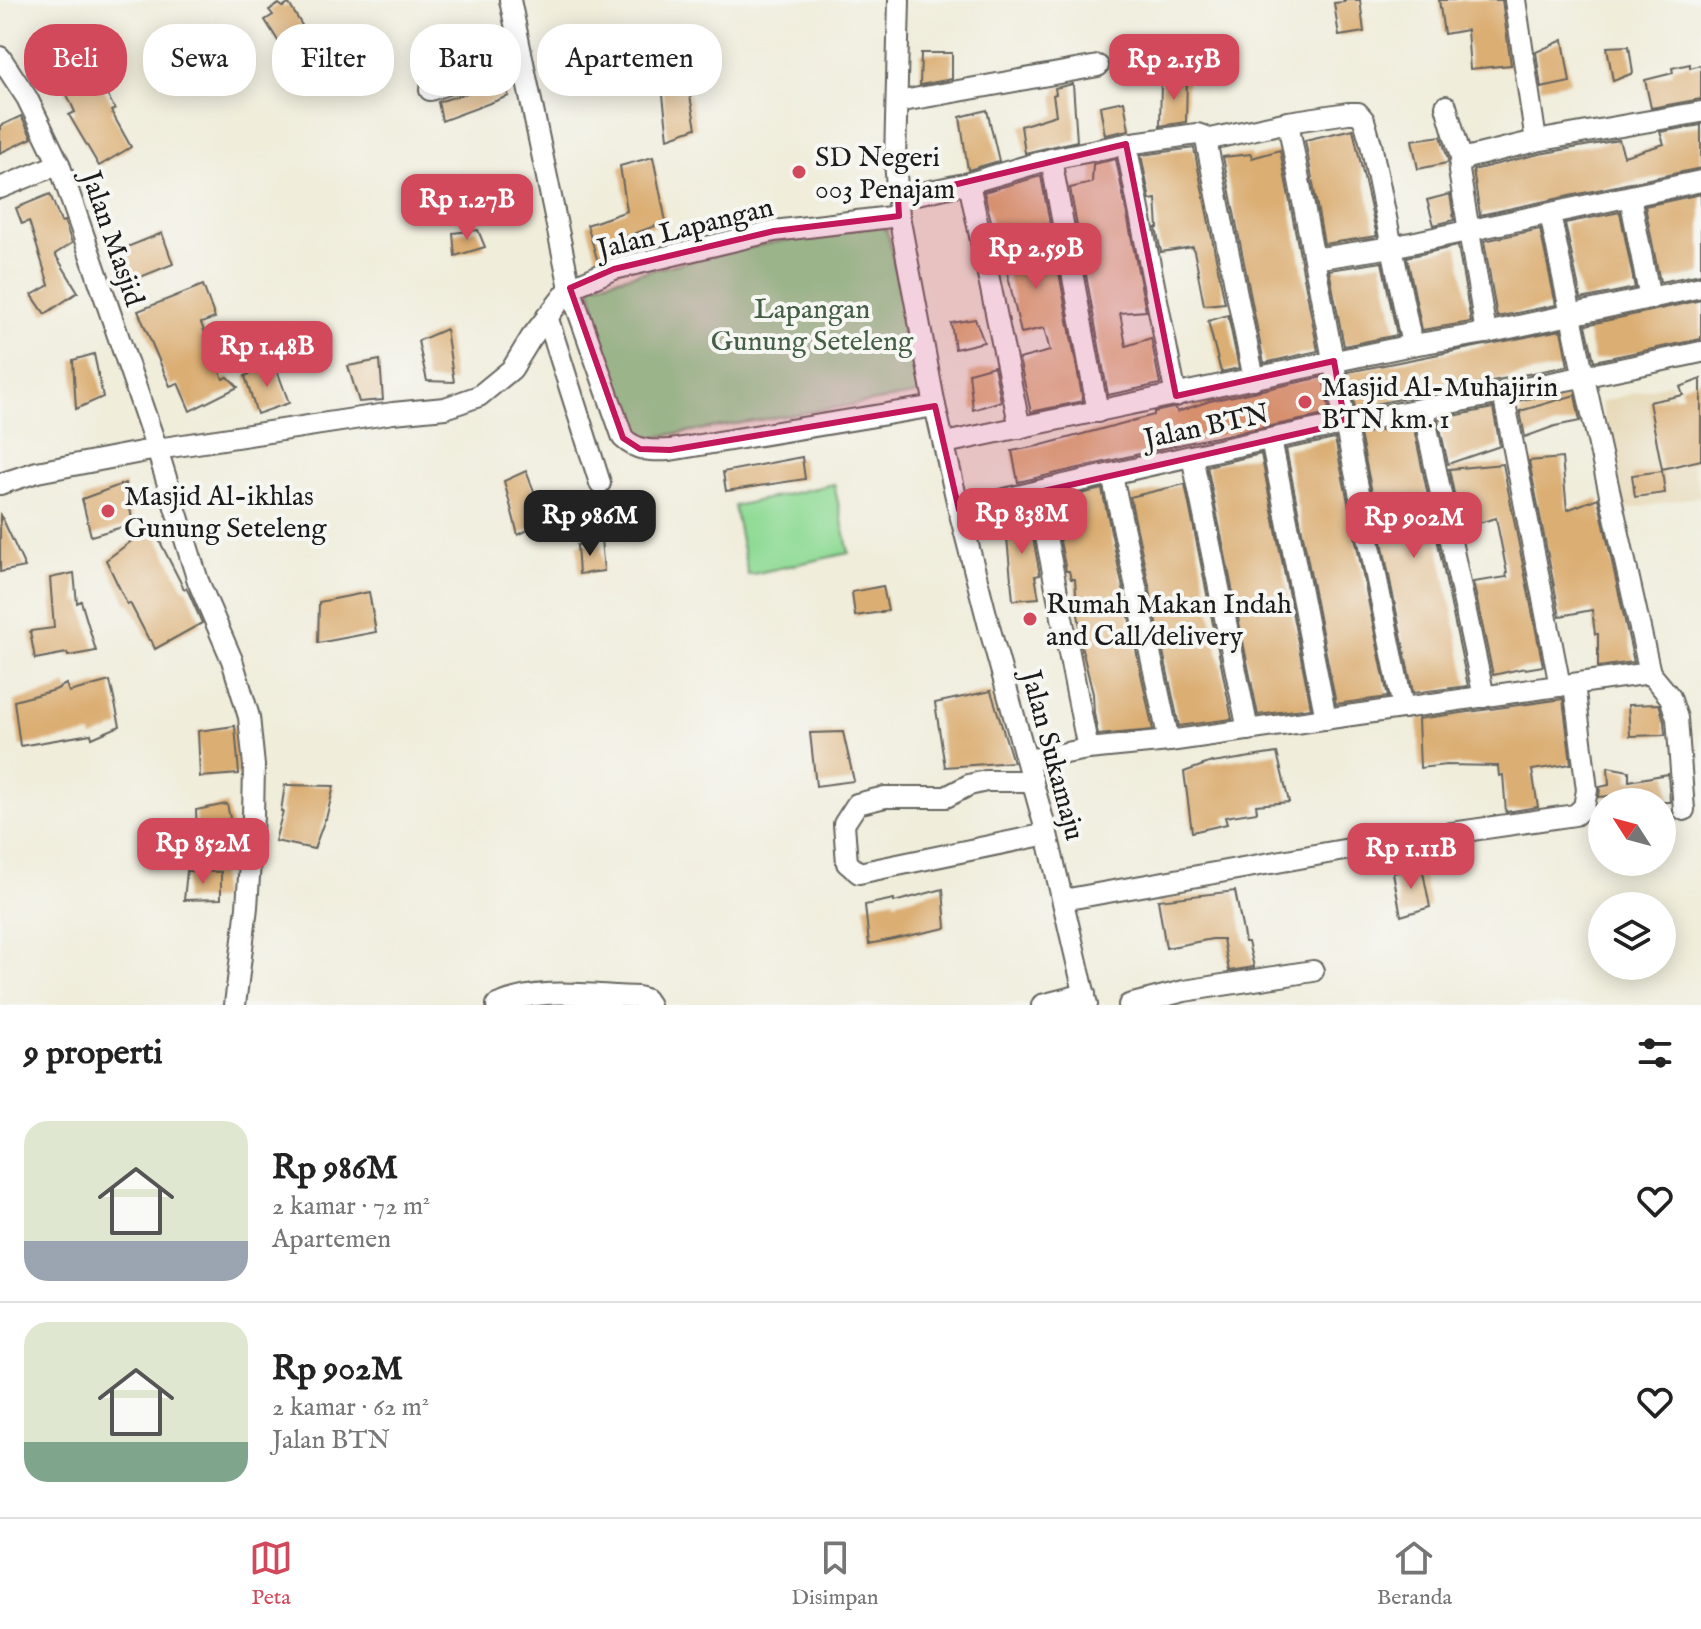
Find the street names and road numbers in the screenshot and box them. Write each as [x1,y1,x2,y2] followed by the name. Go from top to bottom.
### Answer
[71,164,151,311] street label: Jalan Masjid
[591,191,777,269] street label: Jalan Lapangan
[1138,397,1272,458] street label: Jalan BTN
[1011,664,1091,844] street label: Jalan Sukamaju

